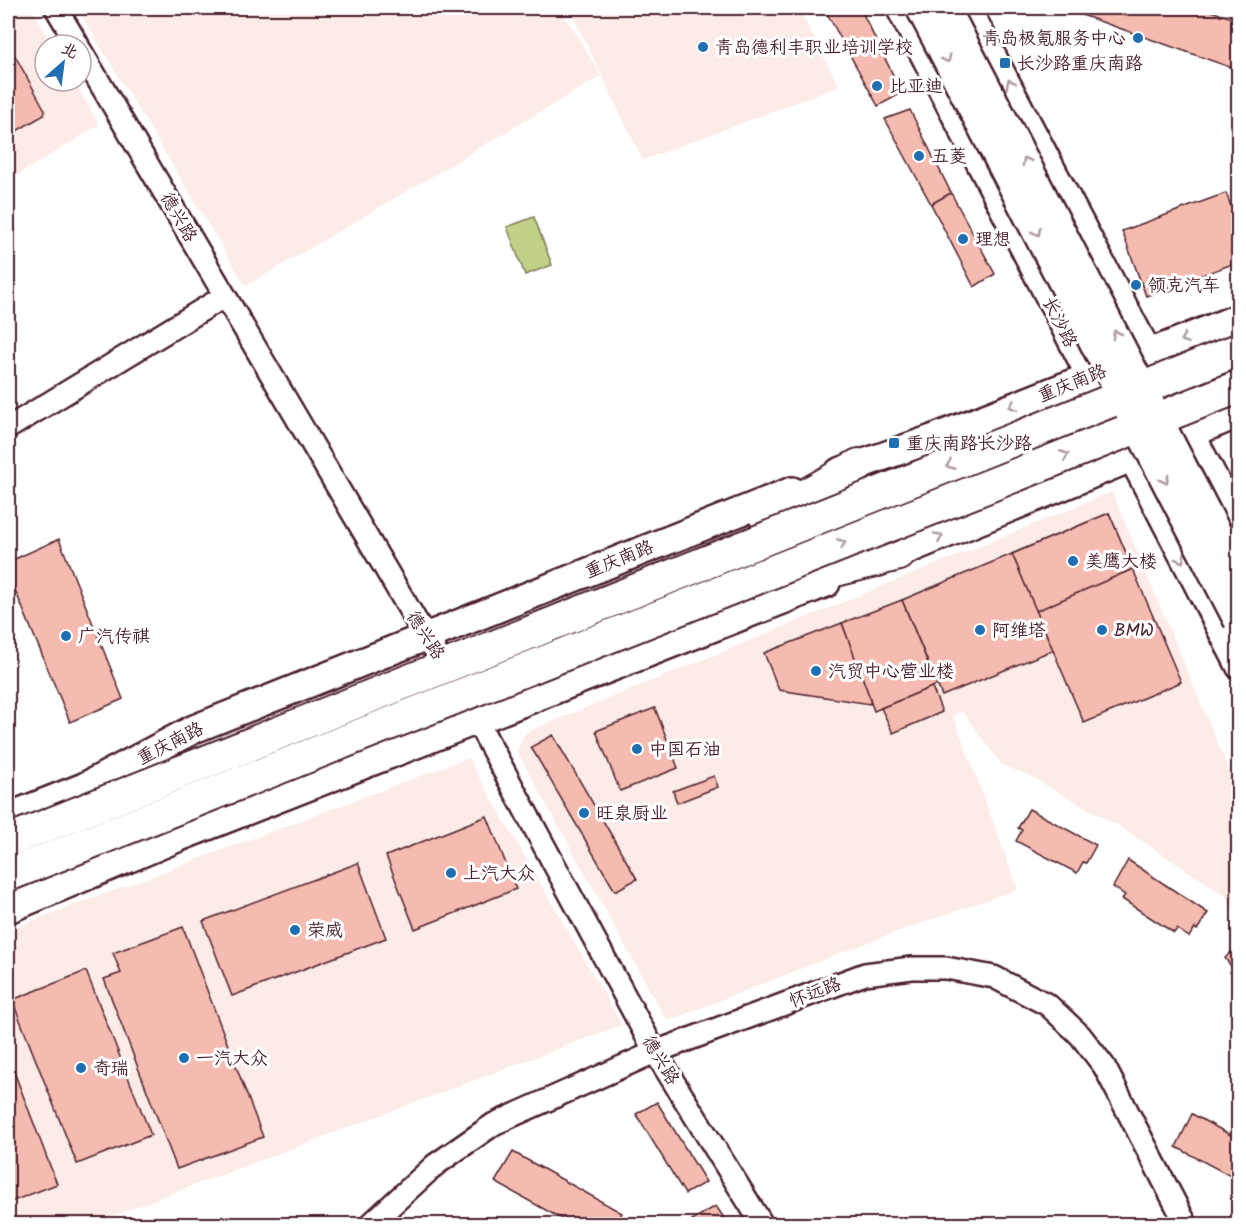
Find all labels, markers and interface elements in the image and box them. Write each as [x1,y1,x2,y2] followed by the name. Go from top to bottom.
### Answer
[982,25,1126,54] place label: 青岛极氪服务中心
[1131,31,1145,45] marker: 青岛极氪服务中心
[33,33,93,93] north arrow
[715,34,913,63] place label: 青岛德利丰职业培训学校
[56,36,82,66] text: 北
[696,40,710,54] marker: 青岛德利丰职业培训学校
[1017,50,1143,79] place label: 长沙路重庆南路
[940,53,951,64] one-way arrow
[998,56,1012,70] marker: 长沙路重庆南路
[889,73,943,102] place label: 比亚迪
[870,79,884,93] marker: 比亚迪
[1006,79,1017,89] one-way arrow
[931,143,967,172] place label: 五菱
[912,149,926,163] marker: 五菱
[1022,157,1033,167] one-way arrow
[152,187,204,248] street label: 德兴路
[975,226,1011,255] place label: 理想
[1029,226,1041,237] one-way arrow
[956,232,970,246] marker: 理想
[1148,272,1220,301] place label: 领克汽车
[1129,278,1143,292] marker: 领克汽车
[1033,292,1084,353] street label: 长沙路
[1112,329,1123,340] one-way arrow
[1179,332,1190,344] one-way arrow
[1034,357,1111,411] street label: 重庆南路
[1009,399,1020,411] one-way arrow
[906,430,1032,459] place label: 重庆南路长沙路
[887,436,901,450] marker: 重庆南路长沙路
[1059,450,1070,462] one-way arrow
[945,458,956,470] one-way arrow
[1158,474,1170,485] one-way arrow
[933,532,944,544] one-way arrow
[581,533,658,587] street label: 重庆南路
[837,538,847,551] one-way arrow
[1085,548,1157,577] place label: 美鹰大楼
[1174,553,1185,563] one-way arrow
[1066,554,1080,568] marker: 美鹰大楼
[398,605,452,666] street label: 德兴路
[992,617,1046,646] place label: 阿维塔
[1114,617,1154,646] place label: BMW
[78,623,150,652] place label: 广汽传祺
[973,623,987,637] marker: 阿维塔
[1095,623,1109,637] marker: BMW
[59,629,73,643] marker: 广汽传祺
[828,658,954,687] place label: 汽贸中心营业楼
[809,664,823,678] marker: 汽贸中心营业楼
[132,715,209,774] street label: 重庆南路
[649,736,721,765] place label: 中国石油
[630,742,644,756] marker: 中国石油
[596,800,668,829] place label: 旺泉厨业
[577,806,591,820] marker: 旺泉厨业
[463,860,535,889] place label: 上汽大众
[444,866,458,880] marker: 上汽大众
[307,917,343,946] place label: 荣威
[288,923,302,937] marker: 荣威
[785,970,846,1017] street label: 怀远路
[633,1030,686,1091] street label: 德兴路
[196,1045,268,1074] place label: 一汽大众
[177,1051,191,1065] marker: 一汽大众
[93,1055,129,1084] place label: 奇瑞
[74,1061,88,1075] marker: 奇瑞

